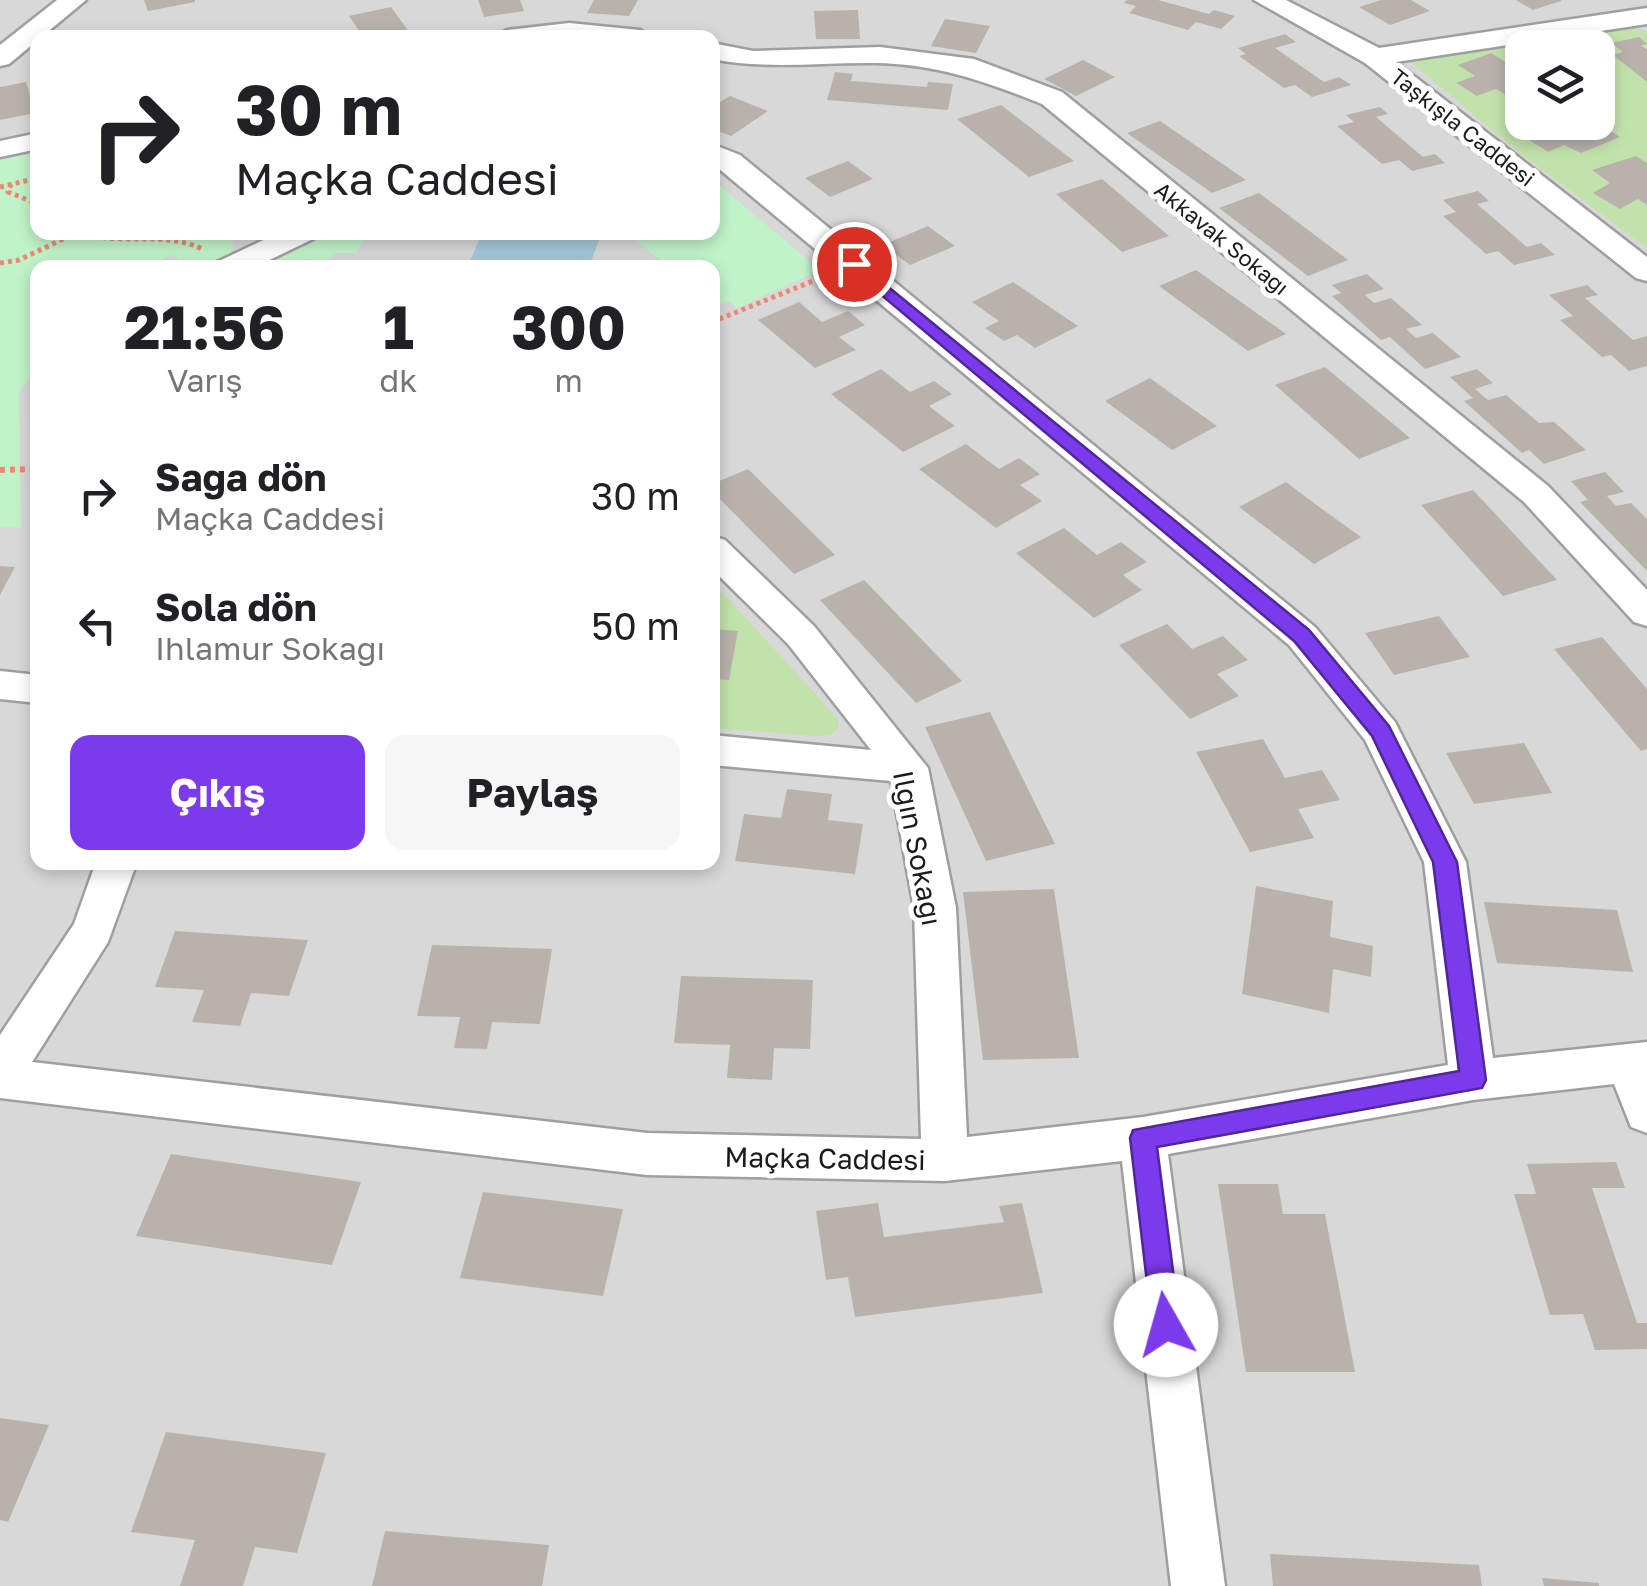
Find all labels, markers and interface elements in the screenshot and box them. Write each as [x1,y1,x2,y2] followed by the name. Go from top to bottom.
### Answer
[1505,30,1615,140] map controls
[1505,30,1615,140] button: layers
[1386,62,1540,192] street label: Taşkışla Caddesi
[235,66,402,150] text: 30 m
[70,70,200,200] icon: right
[235,151,559,205] text: Maçka Caddesi
[1149,176,1295,300] street label: Akkavak Sokağı
[812,222,897,307] pin
[827,237,882,292] icon: arrive
[124,290,285,362] text: 21:56
[383,290,414,362] text: 1
[511,290,626,362] text: 300
[167,361,243,399] text: Varış
[380,361,417,399] text: dk
[554,361,583,399] text: m
[155,454,327,499] text: Sağa dön
[70,468,125,523] icon: right
[591,473,680,518] text: 30 m
[155,499,385,537] text: Maçka Caddesi
[155,584,317,629] text: Sola dön
[70,598,125,653] icon: left
[591,603,680,648] text: 50 m
[155,629,385,667] text: Ihlamur Sokağı
[70,735,365,850] button: Çıkış
[385,735,680,850] button: Paylaş
[887,768,949,928] street label: Ilgın Sokağı
[724,1140,926,1176] street label: Maçka Caddesi
[1114,1273,1218,1377] position arrow

